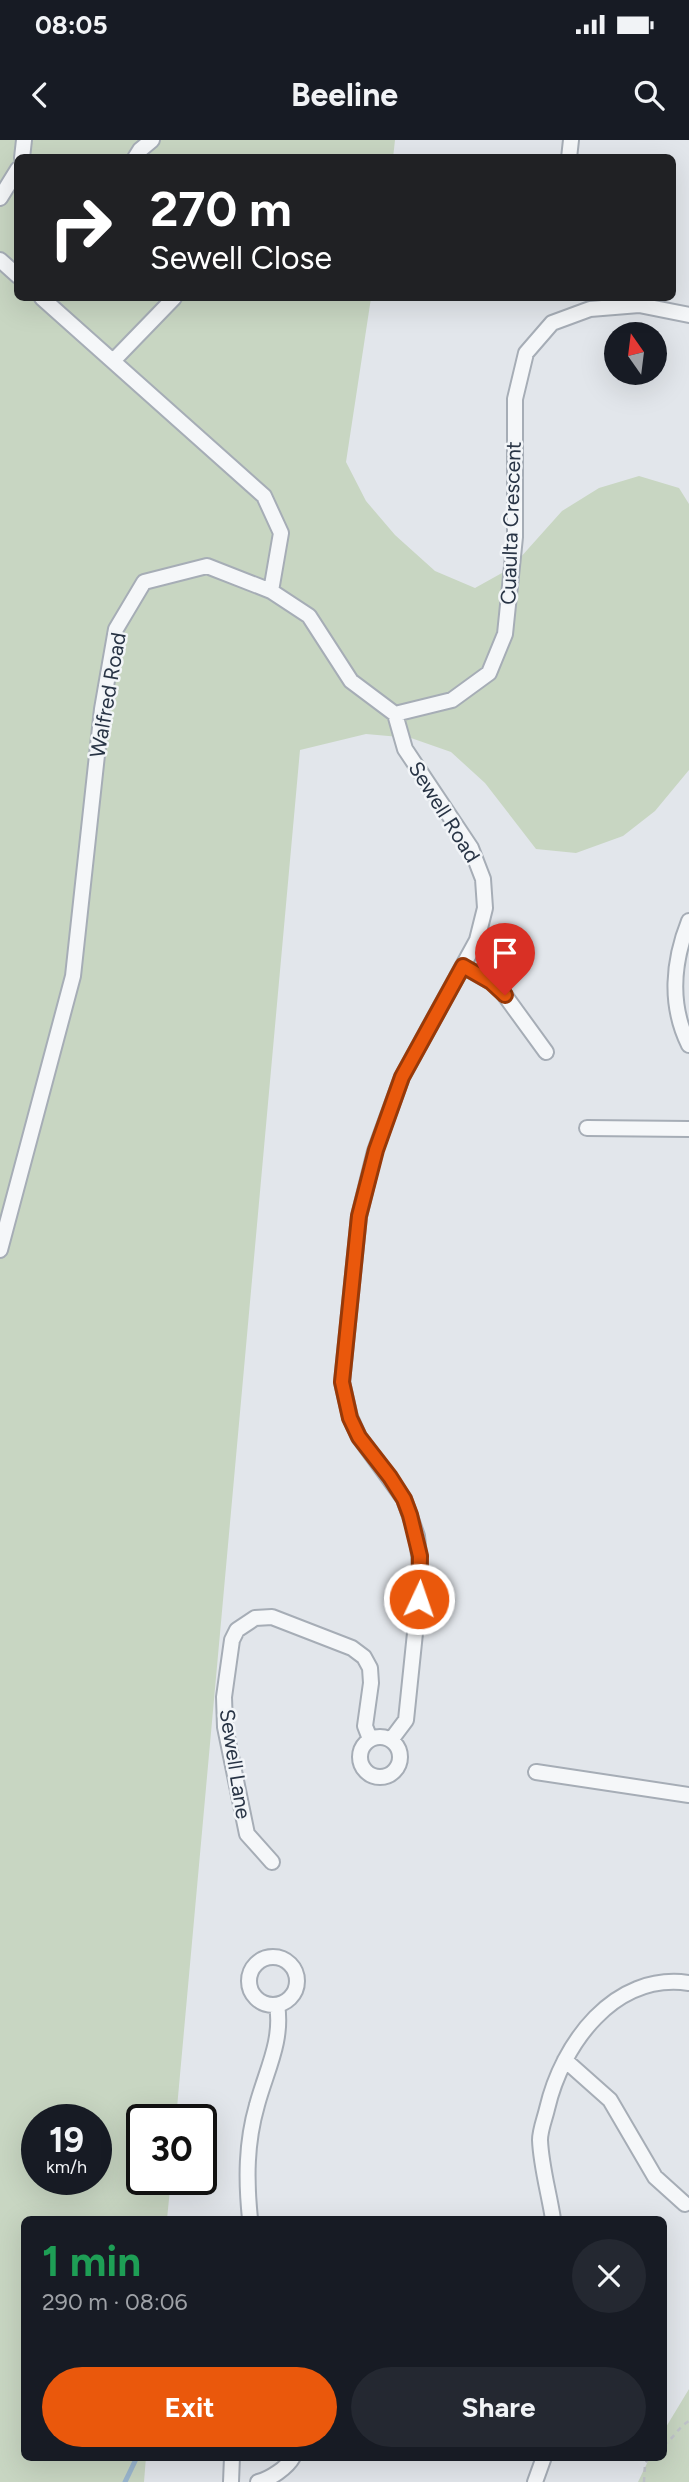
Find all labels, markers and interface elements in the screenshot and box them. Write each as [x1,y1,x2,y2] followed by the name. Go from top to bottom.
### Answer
[35,9,108,41] text: 08:05
[21,76,59,114] icon: back
[291,76,398,114] text: Beeline
[630,76,668,114] icon: search
[150,179,292,238] text: 270 m
[35,182,126,273] icon: right
[150,239,332,277] text: Sewell Close
[604,322,667,385] north arrow
[604,322,667,385] map controls
[495,441,526,605] street label: Cuaulta Crescent
[84,630,131,760] street label: Walfred Road
[403,757,485,867] street label: Sewell Road
[475,923,535,995] pin
[486,934,524,972] icon: arrive
[382,1562,456,1636] position arrow
[214,1707,257,1821] street label: Sewell Lane
[126,2104,217,2195] speed limit sign: 30
[49,2119,84,2161] text: 19
[46,2156,87,2178] text: km/h
[42,2236,141,2287] text: 1 min
[572,2239,646,2313] button: close
[42,2288,188,2316] text: 290 m · 08:06
[42,2367,337,2447] button: Exit
[351,2367,646,2447] button: Share

